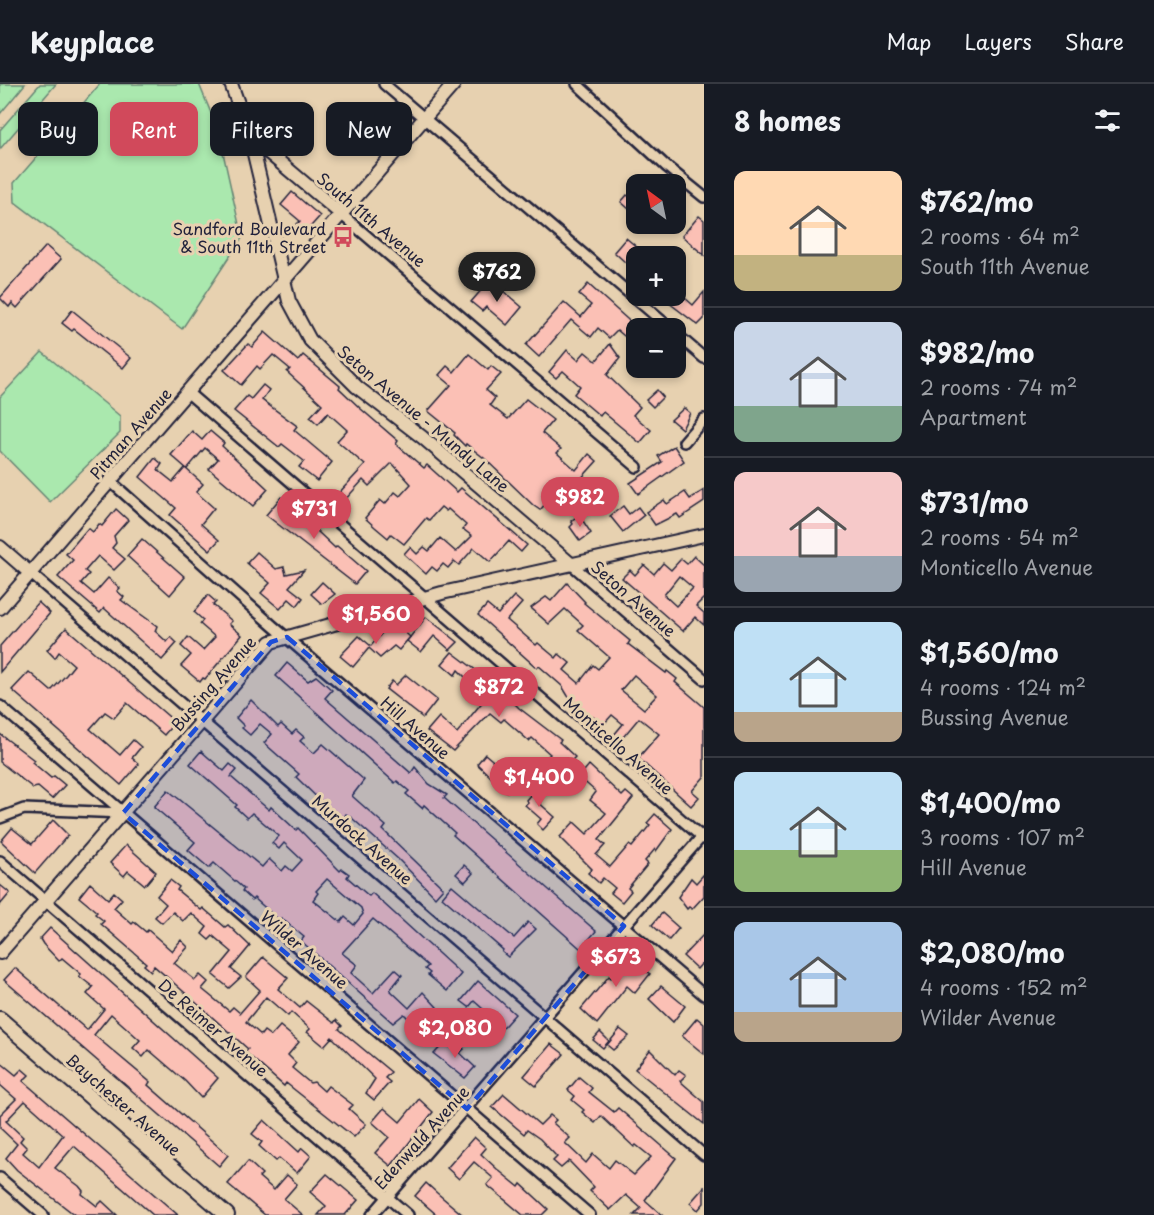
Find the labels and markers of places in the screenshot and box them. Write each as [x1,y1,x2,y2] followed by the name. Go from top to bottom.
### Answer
[172,216,326,258] place label: Sandford Boulevard & South 11th Street
[331,225,355,249] bus stop icon: Sandford Boulevard & South 11th Street
[461,252,533,303] pin: $762
[544,477,616,528] pin: $982
[278,489,350,540] pin: $731
[327,594,425,645] pin: $1,560
[463,667,535,718] pin: $872
[490,757,588,808] pin: $1,400
[580,937,652,988] pin: $673
[406,1008,504,1059] pin: $2,080

